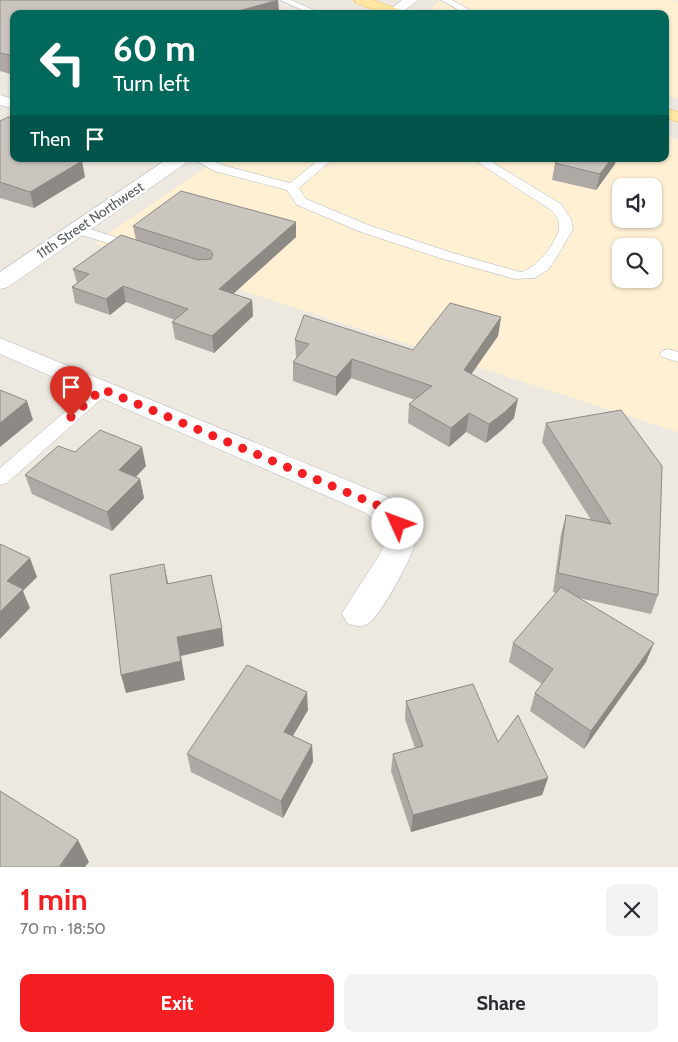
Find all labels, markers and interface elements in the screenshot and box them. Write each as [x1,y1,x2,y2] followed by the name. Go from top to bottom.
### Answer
[113,27,196,70] text: 60 m
[30,30,95,95] icon: left
[113,70,190,97] text: Turn left
[81,125,109,153] icon: arrive
[30,128,71,151] text: Then
[33,177,147,263] street label: 11th Street Northwest
[612,178,662,288] map controls
[612,178,662,228] button: sound
[612,238,662,288] button: search
[50,366,92,417] pin
[57,373,85,401] icon: arrive
[371,497,423,549] position arrow
[20,881,88,918] text: 1 min
[606,884,658,936] button: close
[20,919,106,938] text: 70 m · 18:50
[20,974,334,1032] button: Exit
[344,974,658,1032] button: Share

